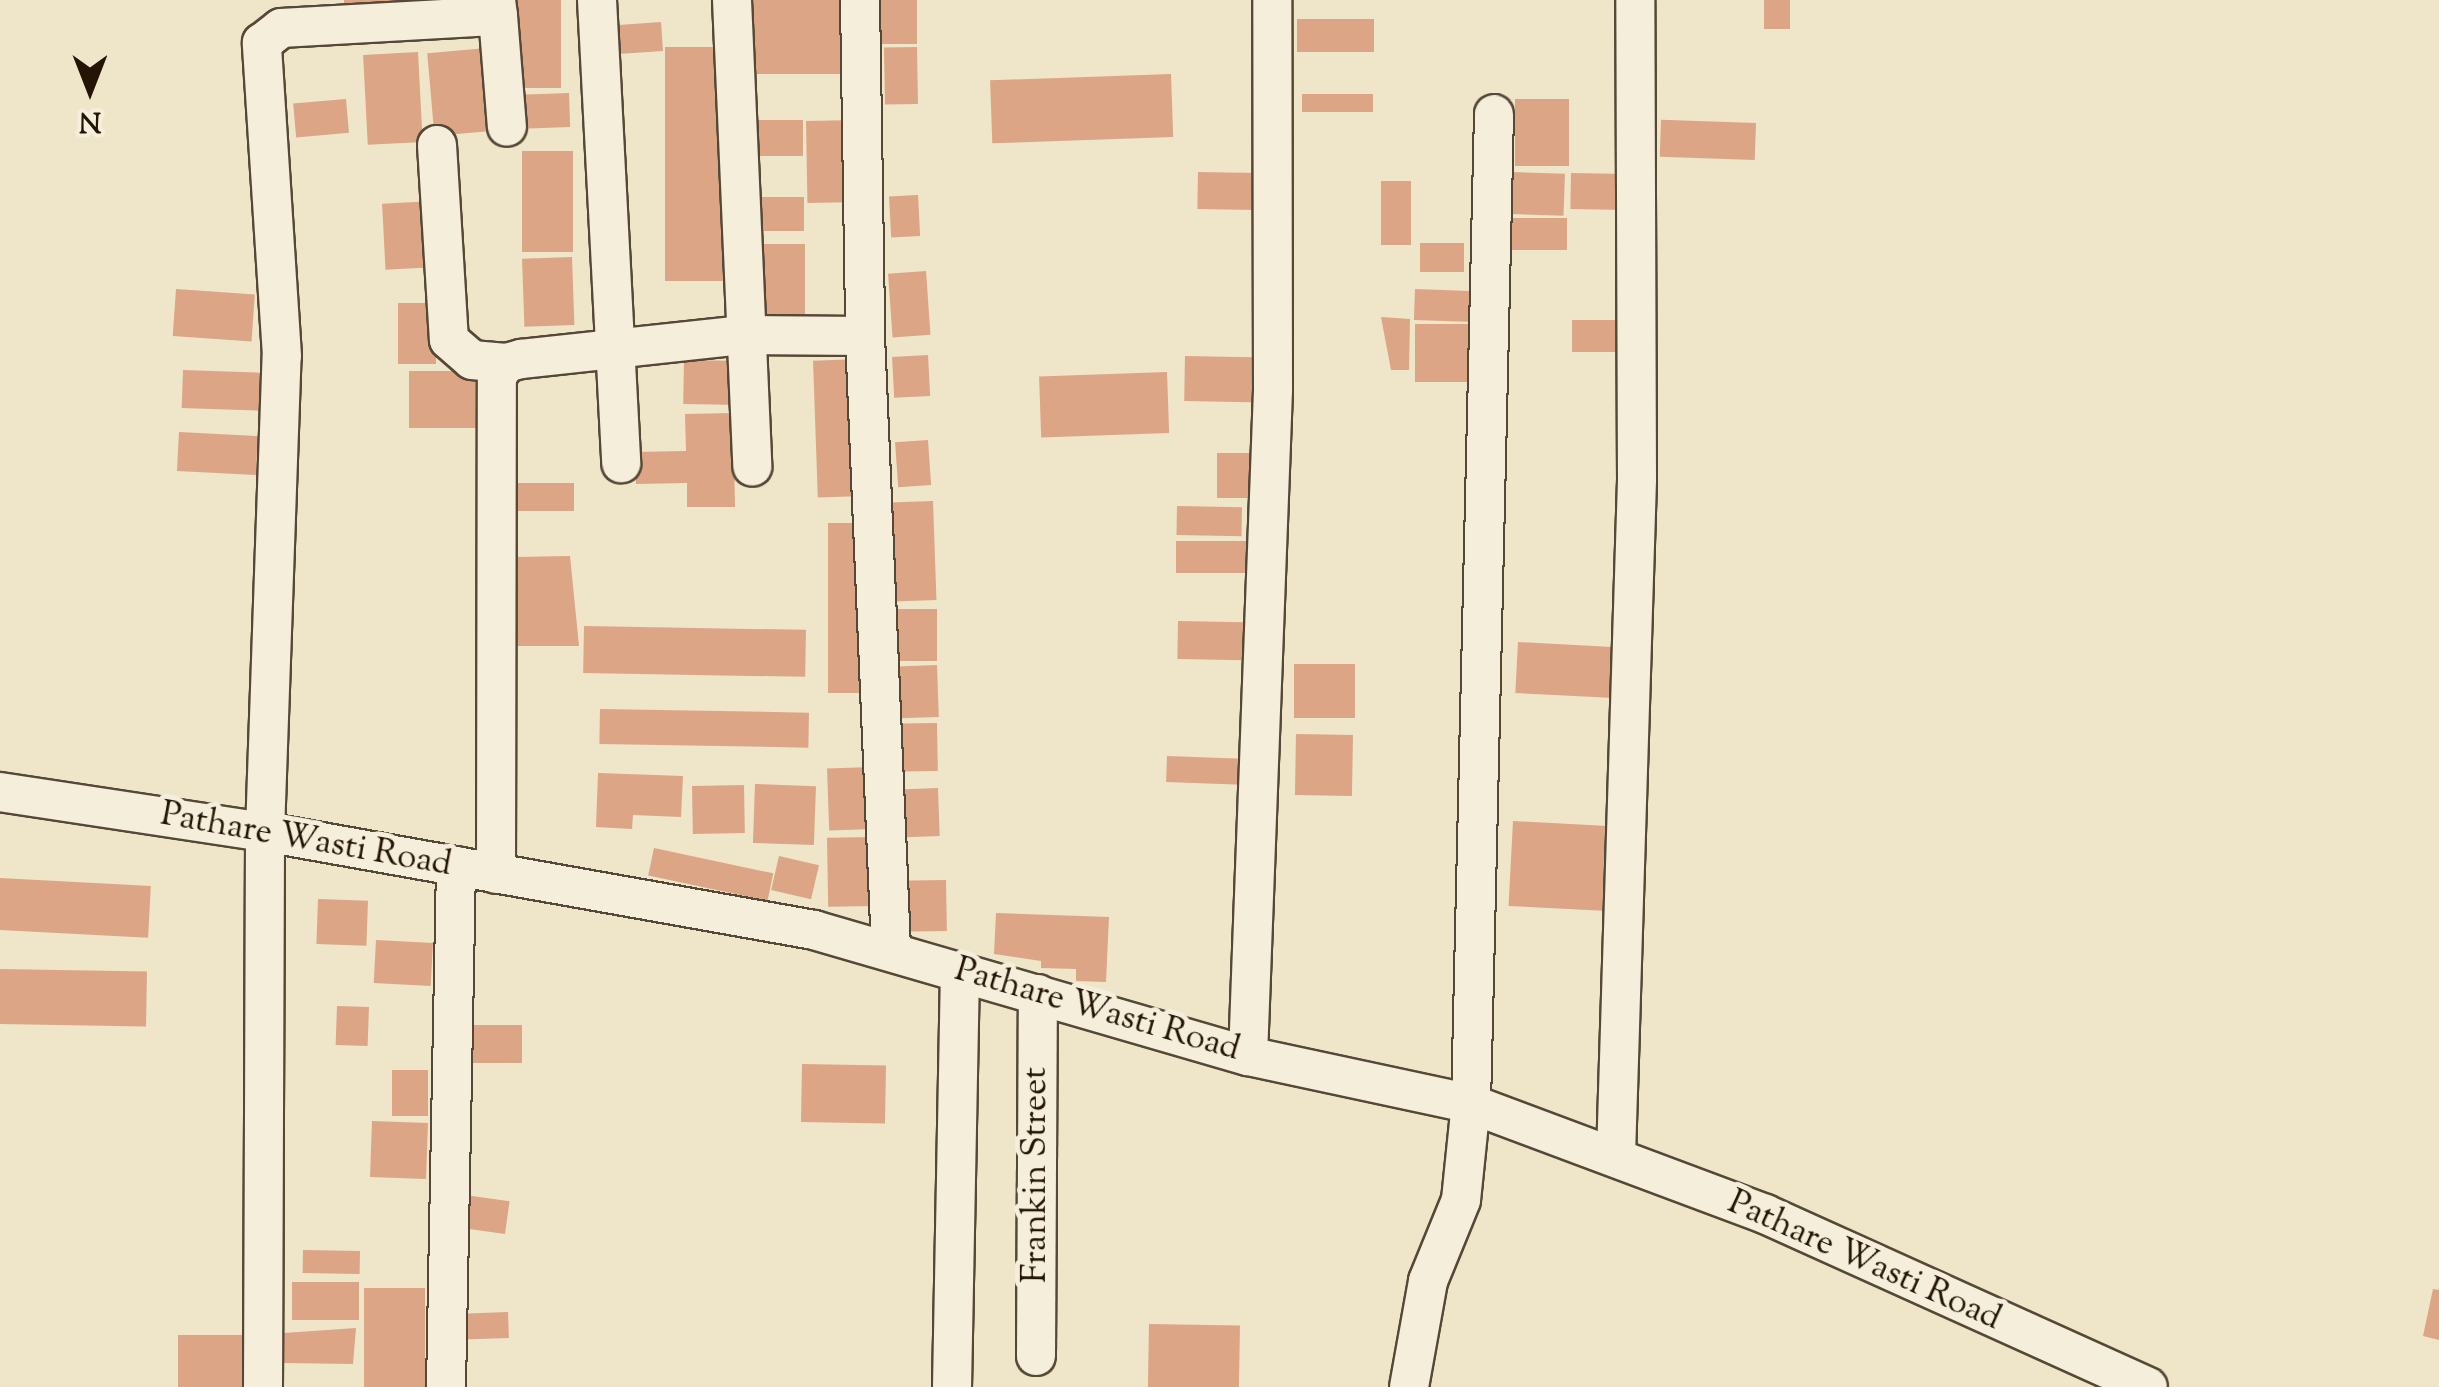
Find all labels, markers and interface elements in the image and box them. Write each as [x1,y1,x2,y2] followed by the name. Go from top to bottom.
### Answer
[40,40,140,140] north arrow
[79,100,101,140] text: N
[157,795,455,887] street label: Pathare Wasti Road
[950,950,1244,1072] street label: Pathare Wasti Road
[1016,1067,1058,1283] street label: Frankin Street
[1721,1183,2007,1341] street label: Pathare Wasti Road

